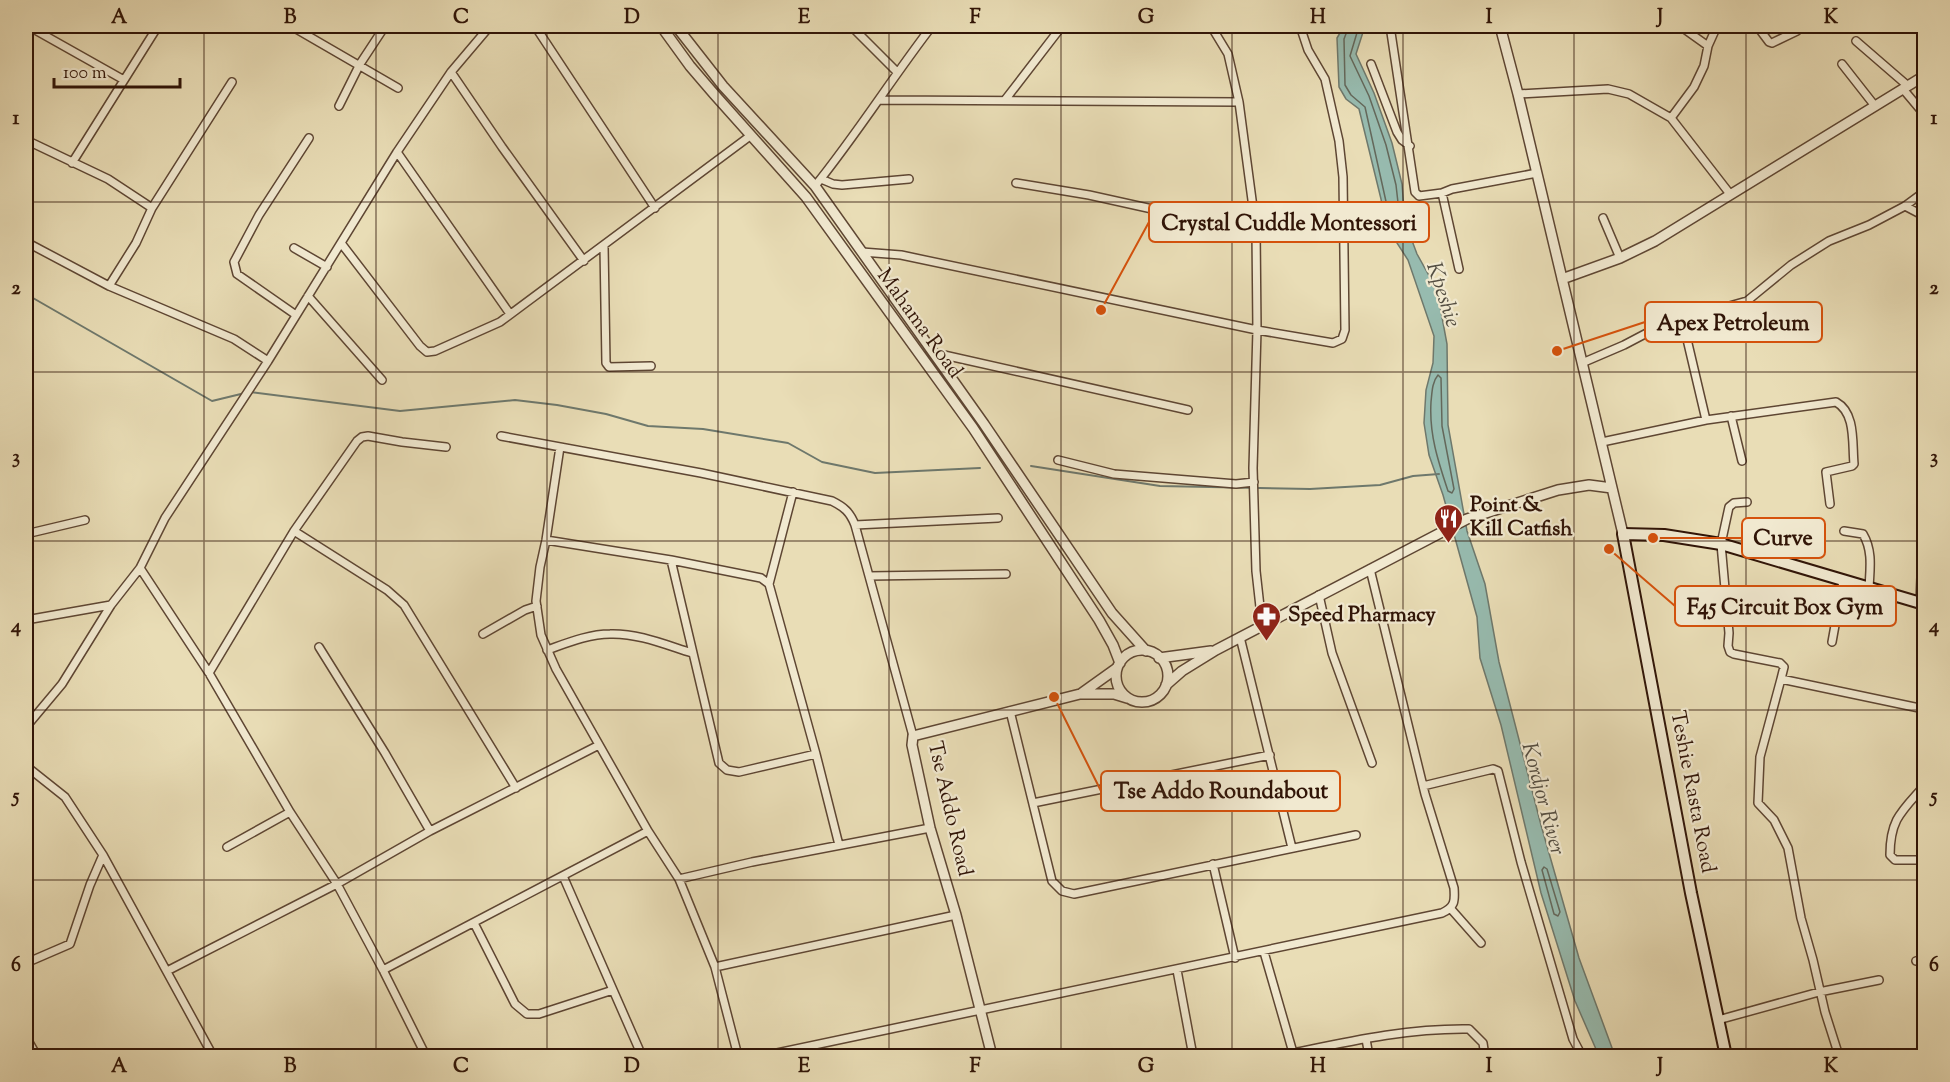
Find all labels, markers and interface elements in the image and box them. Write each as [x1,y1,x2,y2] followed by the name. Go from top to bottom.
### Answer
[111,4,128,33] text: A
[284,4,297,33] text: B
[453,4,469,33] text: C
[624,4,640,33] text: D
[798,4,811,33] text: E
[969,4,981,33] text: F
[1138,4,1155,33] text: G
[1310,4,1326,33] text: H
[1486,4,1493,33] text: I
[1655,4,1663,33] text: J
[1824,4,1839,33] text: K
[54,51,180,89] scale bar
[63,61,107,87] text: 100 m
[13,105,20,134] text: 1
[1931,105,1938,134] text: 1
[1149,202,1429,242] callout: Crystal Cuddle Montessori
[1161,209,1418,241] text: Crystal Cuddle Montessori
[1416,258,1468,332] water label: Kpeshie
[869,263,969,385] street label: Mahama Road
[11,275,21,304] text: 2
[1929,275,1939,304] text: 2
[1645,302,1822,342] callout: Apex Petroleum
[1657,309,1810,341] text: Apex Petroleum
[12,444,20,473] text: 3
[1930,444,1938,473] text: 3
[1470,491,1573,545] place label: Point & Kill Catfish
[1433,502,1465,544] restaurant icon: Point & Kill Catfish
[1742,518,1825,558] callout: Curve
[1753,524,1813,556] text: Curve
[1675,586,1896,626] callout: F45 Circuit Box Gym
[1687,593,1884,625] text: F45 Circuit Box Gym
[1251,600,1283,642] pharmacy icon: Speed Pharmacy
[1288,601,1436,631] place label: Speed Pharmacy
[10,613,21,642] text: 4
[1928,613,1939,642] text: 4
[1662,708,1722,876] street label: Teshie Rasta Road
[919,738,979,880] street label: Tse Addo Road
[1512,739,1572,859] water label: Kordjor River
[1101,771,1340,811] callout: Tse Addo Roundabout
[1114,777,1329,809] text: Tse Addo Roundabout
[11,783,20,812] text: 5
[1929,783,1938,812] text: 5
[11,952,21,981] text: 6
[1929,952,1939,981] text: 6
[111,1053,128,1082] text: A
[284,1053,297,1082] text: B
[453,1053,469,1082] text: C
[624,1053,640,1082] text: D
[798,1053,811,1082] text: E
[969,1053,981,1082] text: F
[1138,1053,1155,1082] text: G
[1310,1053,1326,1082] text: H
[1486,1053,1493,1082] text: I
[1655,1053,1663,1082] text: J
[1824,1053,1839,1082] text: K

